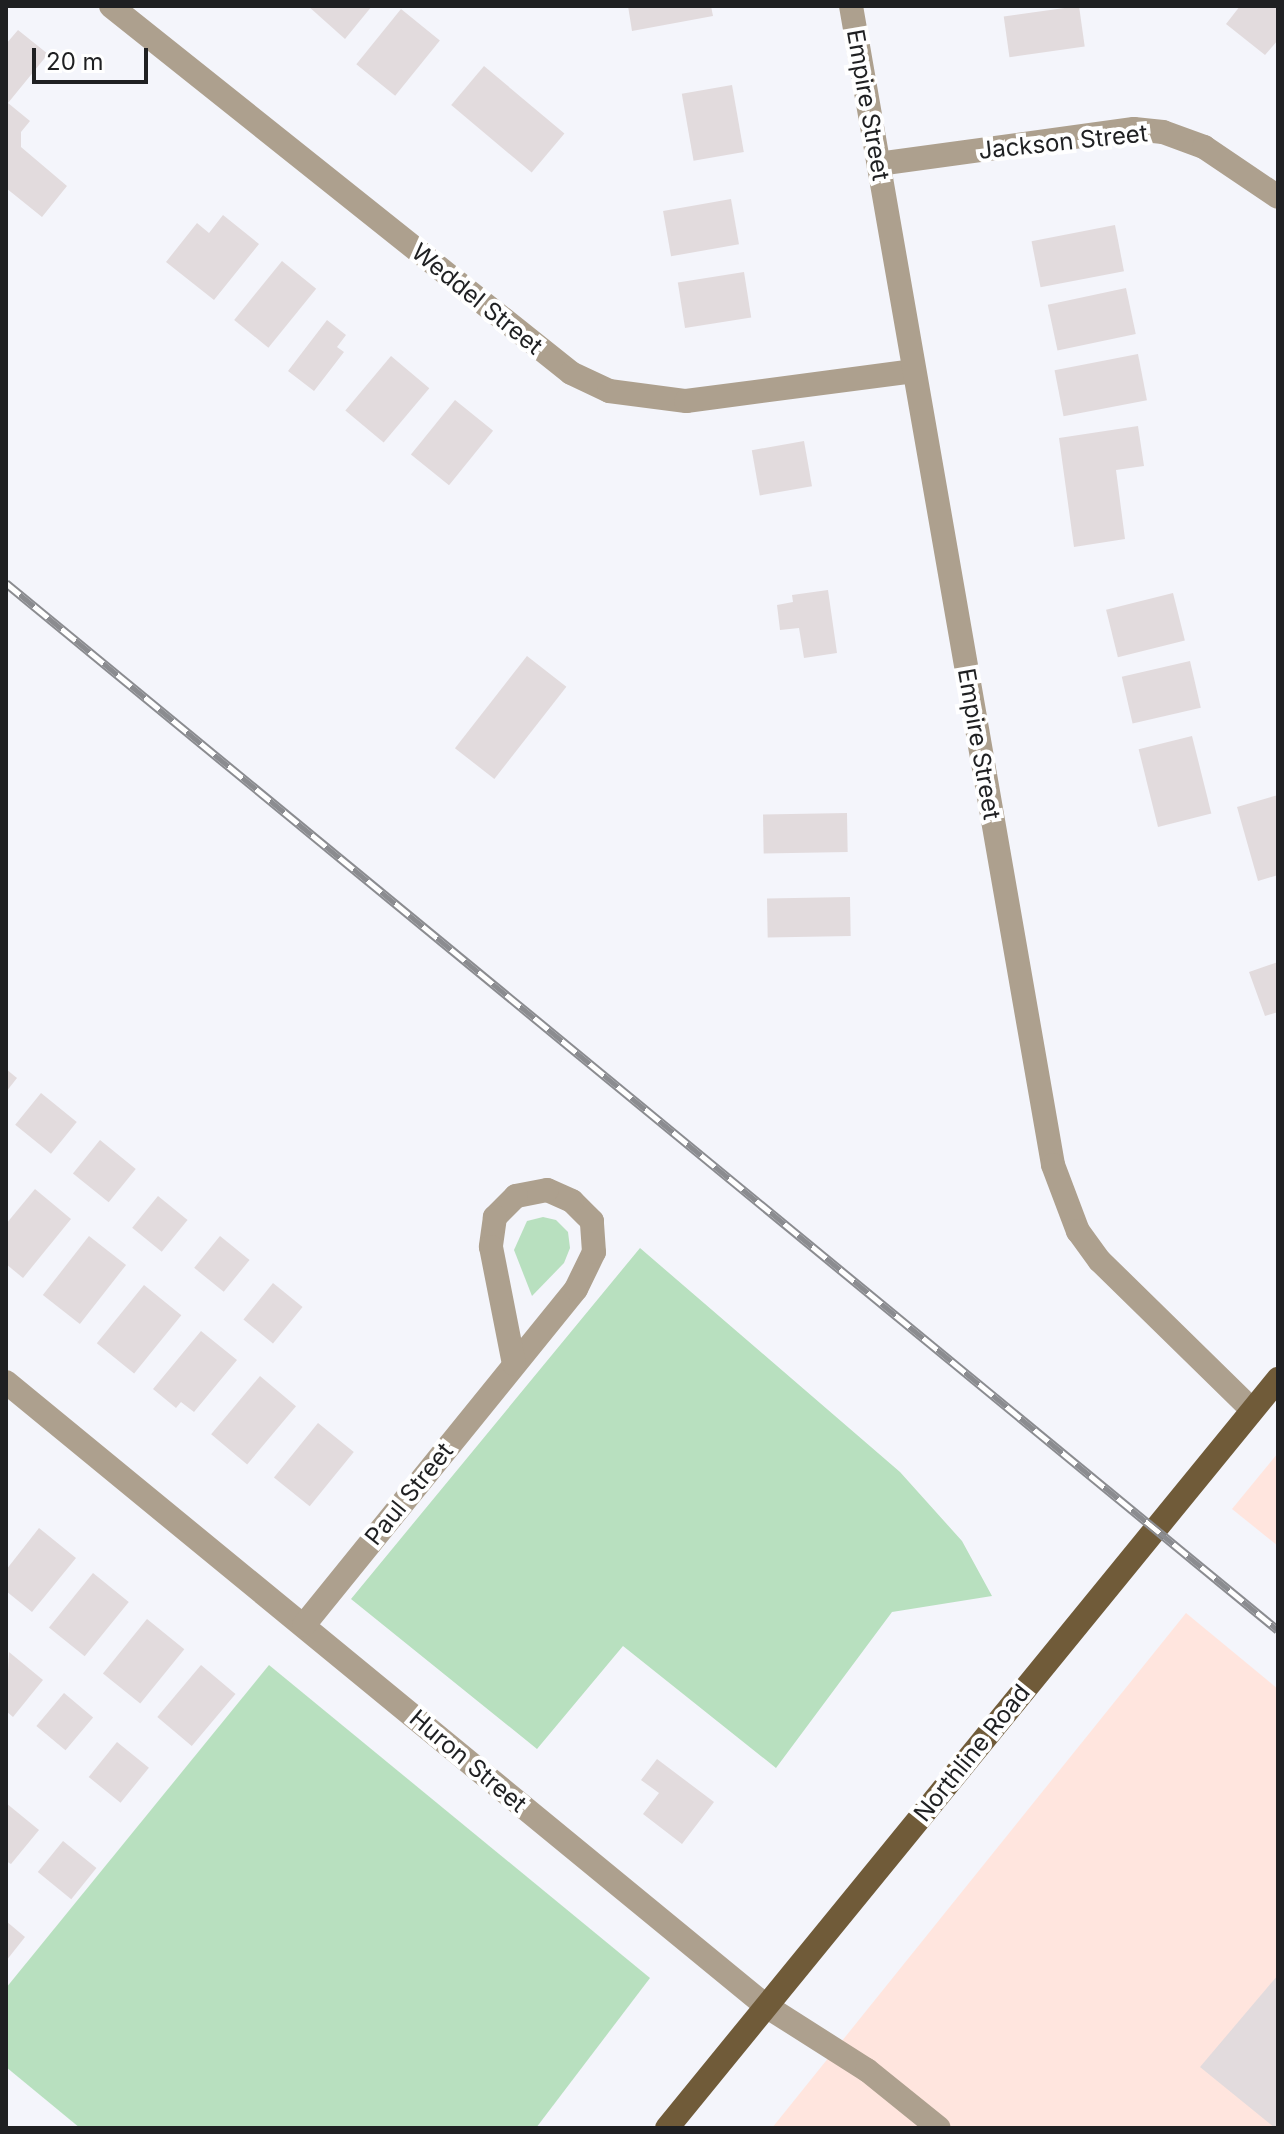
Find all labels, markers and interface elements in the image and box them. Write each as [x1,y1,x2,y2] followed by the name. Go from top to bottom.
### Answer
[841,27,895,183] street label: Empire Street
[36,32,152,82] scale bar
[46,47,104,76] text: 20 m
[977,119,1149,165] street label: Jackson Street
[406,237,548,361] street label: Weddel Street
[952,666,1006,822] street label: Empire Street
[359,1437,459,1551] street label: Paul Street
[908,1679,1036,1827] street label: Northline Road
[404,1704,532,1818] street label: Huron Street

